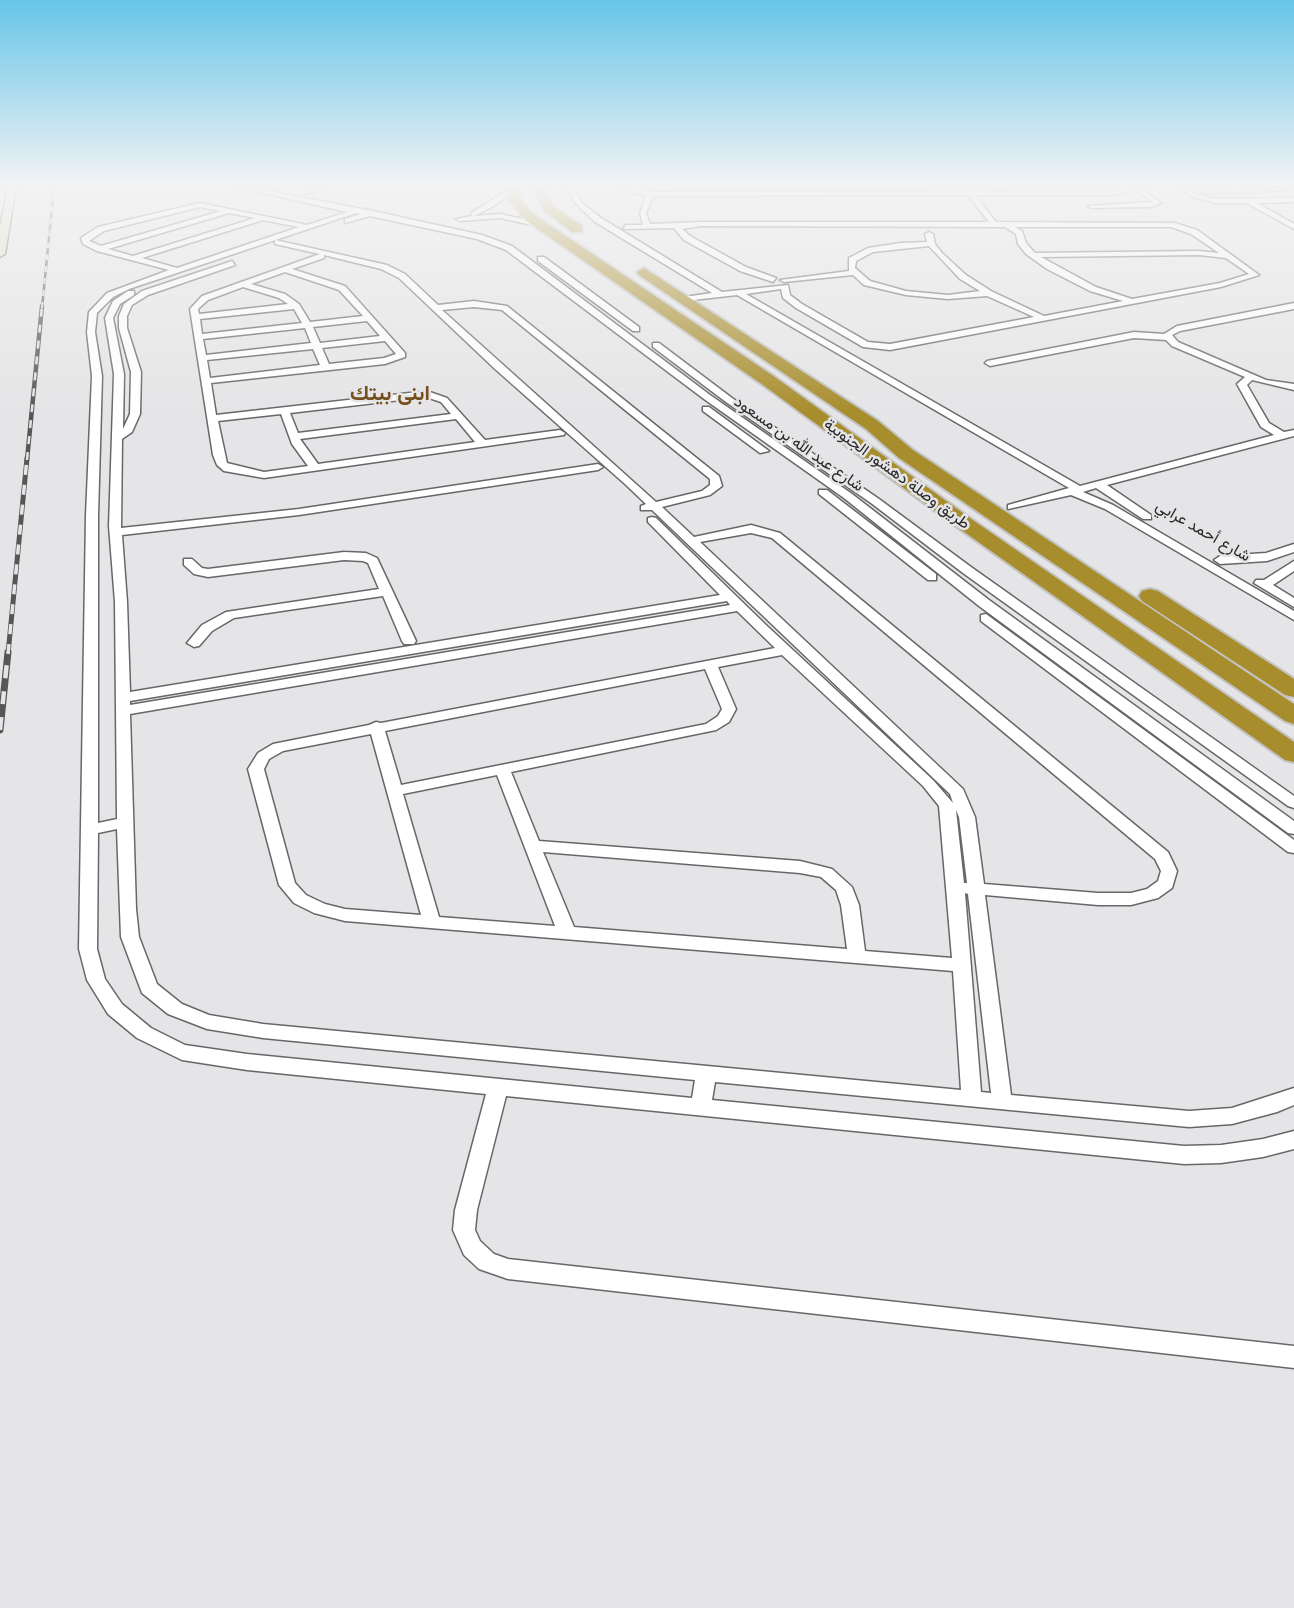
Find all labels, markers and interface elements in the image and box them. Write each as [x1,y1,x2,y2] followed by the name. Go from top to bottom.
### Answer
[350,381,430,407] district label: ابنى بيتك
[731,392,867,496] street label: شارع عبد الله بن مسعود
[820,415,974,533] street label: طريق وصلة دهشور الجنوبية
[1152,496,1254,566] street label: شارع أحمد عرابي

